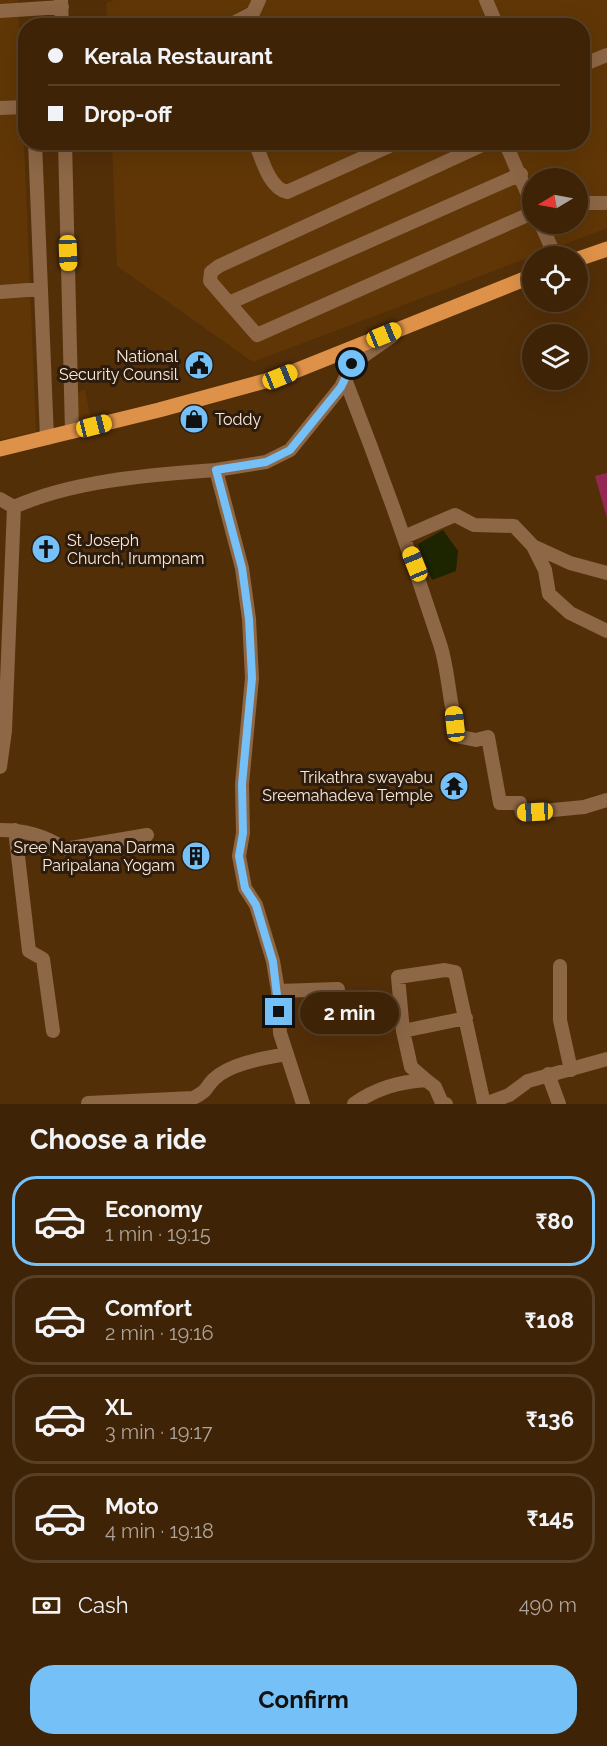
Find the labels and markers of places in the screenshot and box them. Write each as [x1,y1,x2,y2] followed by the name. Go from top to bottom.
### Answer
[59,347,179,384] place label: National Security Counsil
[183,349,215,381] public building icon: National Security Counsil
[178,403,210,435] shop icon: Toddy
[215,410,261,429] place label: Toddy
[67,531,204,568] place label: St Joseph Church, Irumpnam
[30,533,62,565] church icon: St Joseph Church, Irumpnam
[262,768,433,805] place label: Trikathra swayabu Sreemahadeva Temple
[438,770,470,802] temple icon: Trikathra swayabu Sreemahadeva Temple
[14,838,175,875] place label: Sree Narayana Darma Paripalana Yogam
[180,840,212,872] building icon: Sree Narayana Darma Paripalana Yogam

